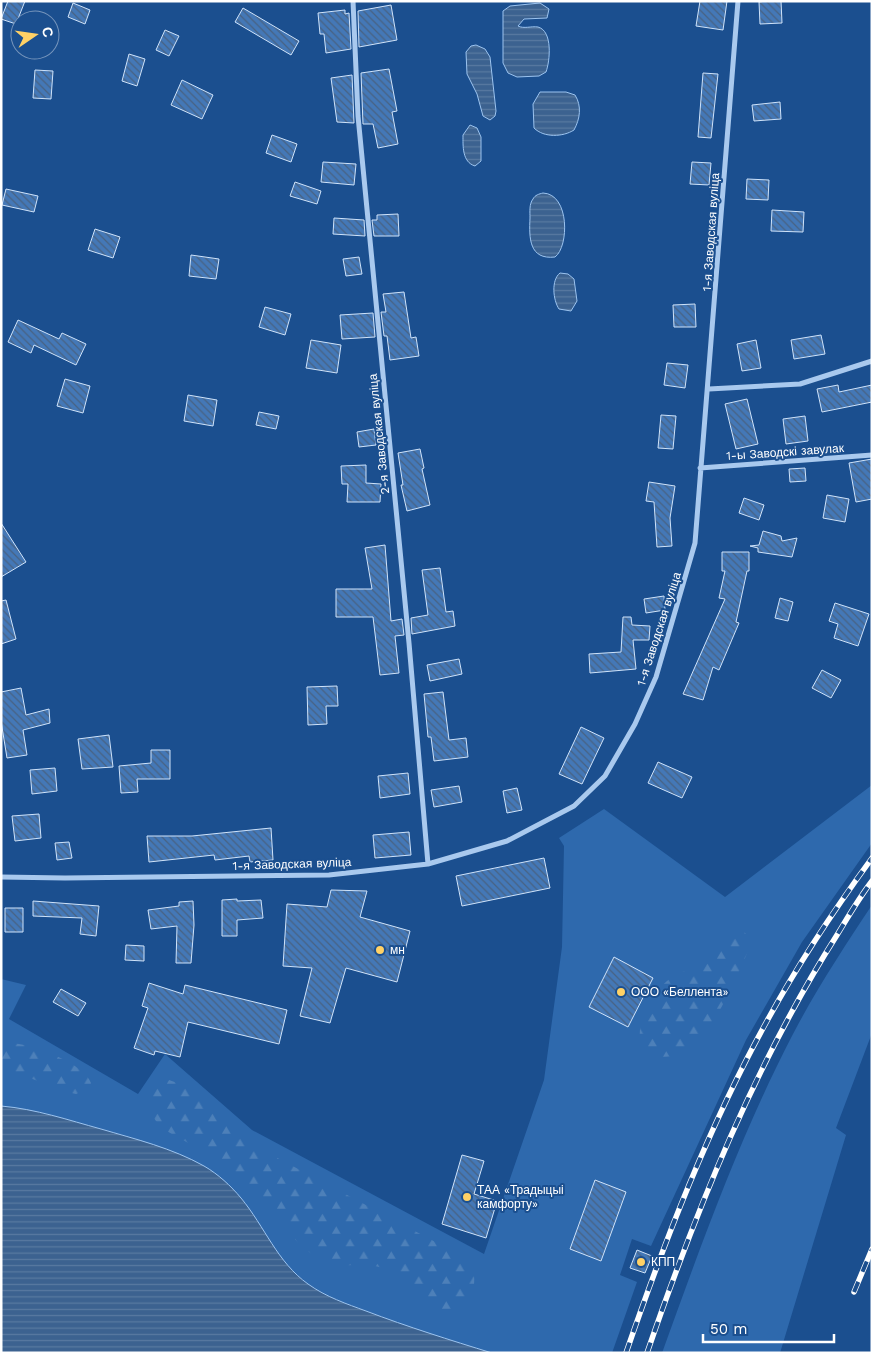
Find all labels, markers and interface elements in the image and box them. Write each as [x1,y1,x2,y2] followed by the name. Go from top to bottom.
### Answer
[10,10,60,60] north arrow
[39,25,57,39] text: С
[700,172,722,292] street label: 1-я Заводская вуліца
[366,373,392,495] street label: 2-я Заводская вуліца
[726,441,845,463] street label: 1-ы Заводскі завулак
[634,570,684,688] street label: 1-я Заводская вуліца
[232,855,352,873] street label: 1-я Заводская вуліца
[390,943,405,957] place label: мн
[374,944,386,956] marker: мн
[631,985,729,999] place label: ООО «Беллента»
[615,986,627,998] marker: ООО «Беллента»
[477,1183,564,1211] place label: ТАА «Традыцыі камфорту»
[461,1191,473,1203] marker: ТАА «Традыцыі камфорту»
[651,1255,675,1269] place label: КПП
[635,1256,647,1268] marker: КПП
[703,1312,834,1344] scale bar
[710,1320,747,1338] text: 50 m

